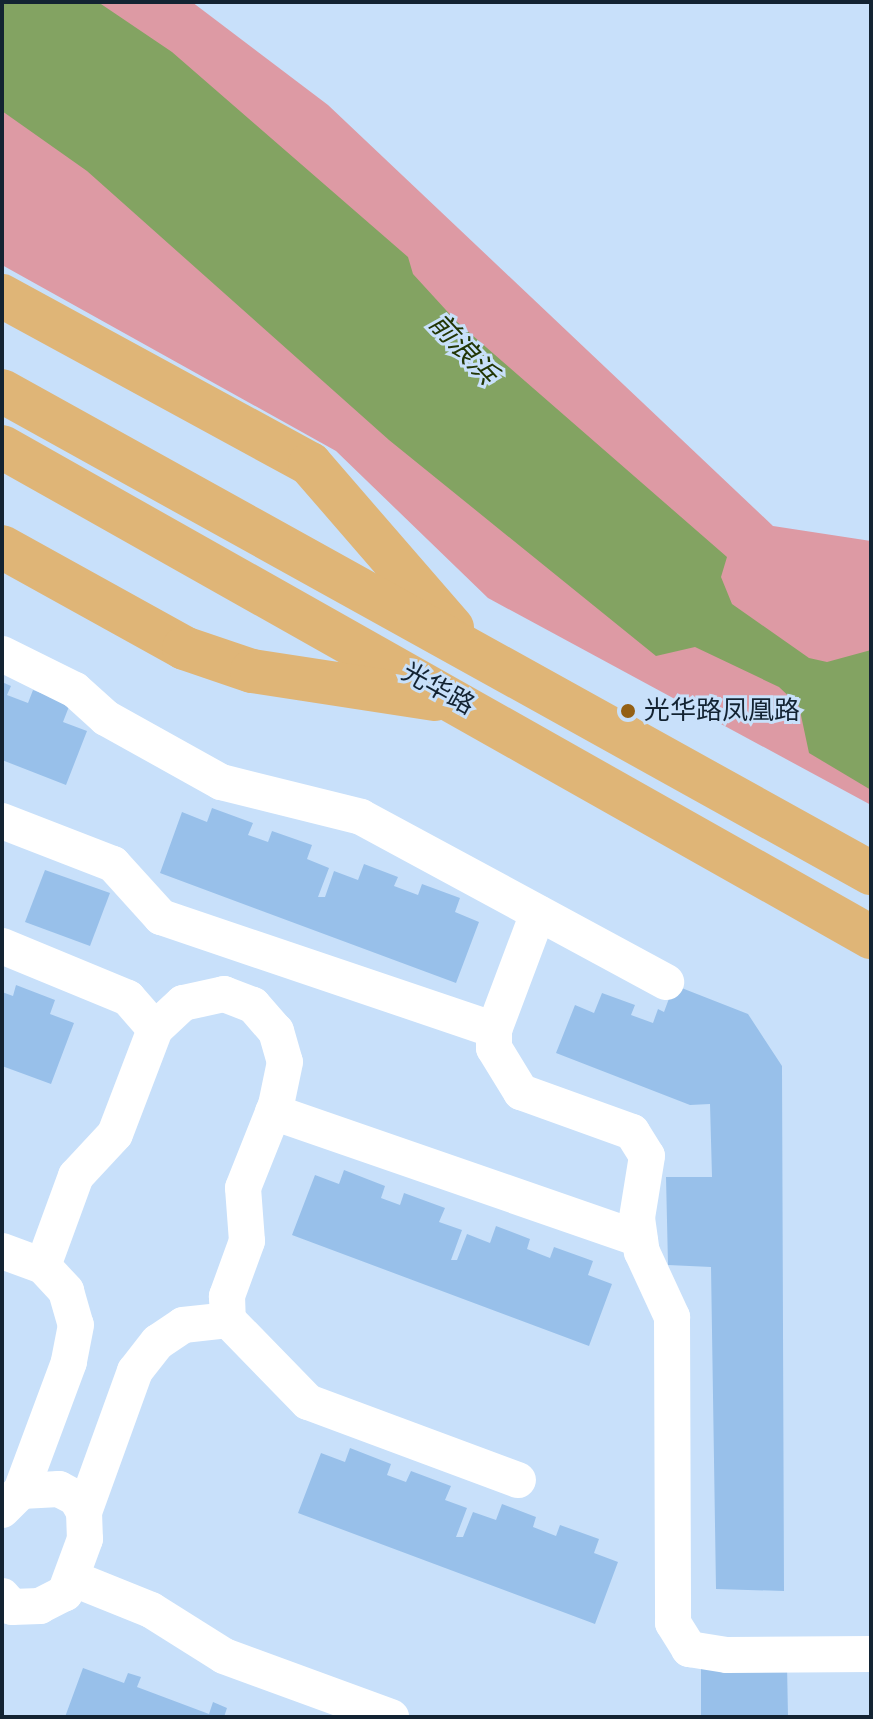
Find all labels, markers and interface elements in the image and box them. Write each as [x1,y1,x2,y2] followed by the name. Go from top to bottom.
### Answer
[422,307,504,391] water label: 前浪浜
[396,656,480,722] street label: 光华路
[644,695,800,727] place label: 光华路凤凰路
[619,702,637,720] marker: 光华路凤凰路

